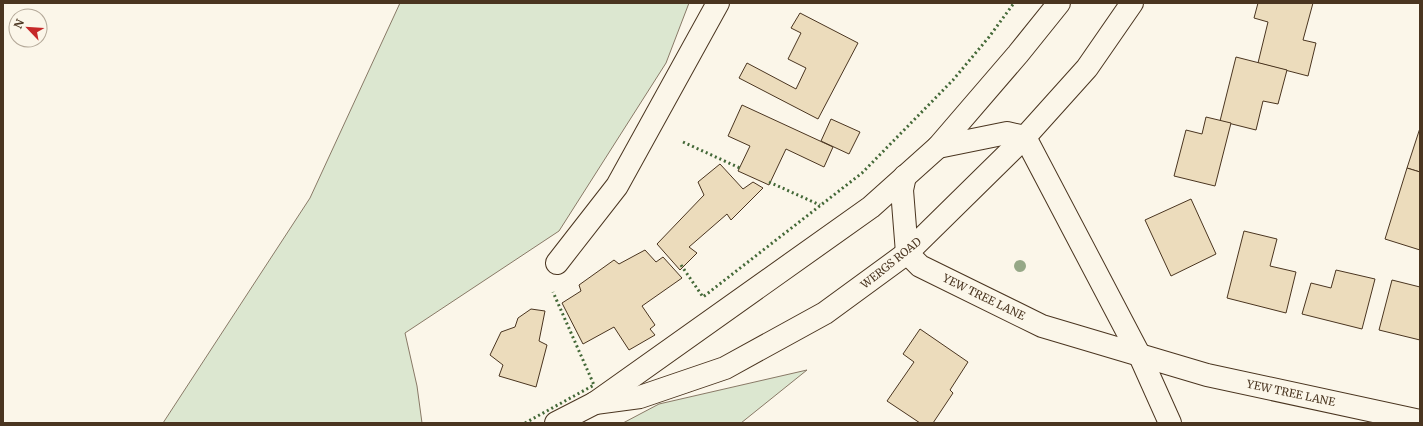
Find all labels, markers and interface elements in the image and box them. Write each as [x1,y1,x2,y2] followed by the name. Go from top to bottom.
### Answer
[8,8,48,48] north arrow
[11,17,27,31] text: N
[857,234,924,292] street label: WERGS ROAD
[940,271,1028,323] street label: YEW TREE LANE
[1245,377,1337,409] street label: YEW TREE LANE

